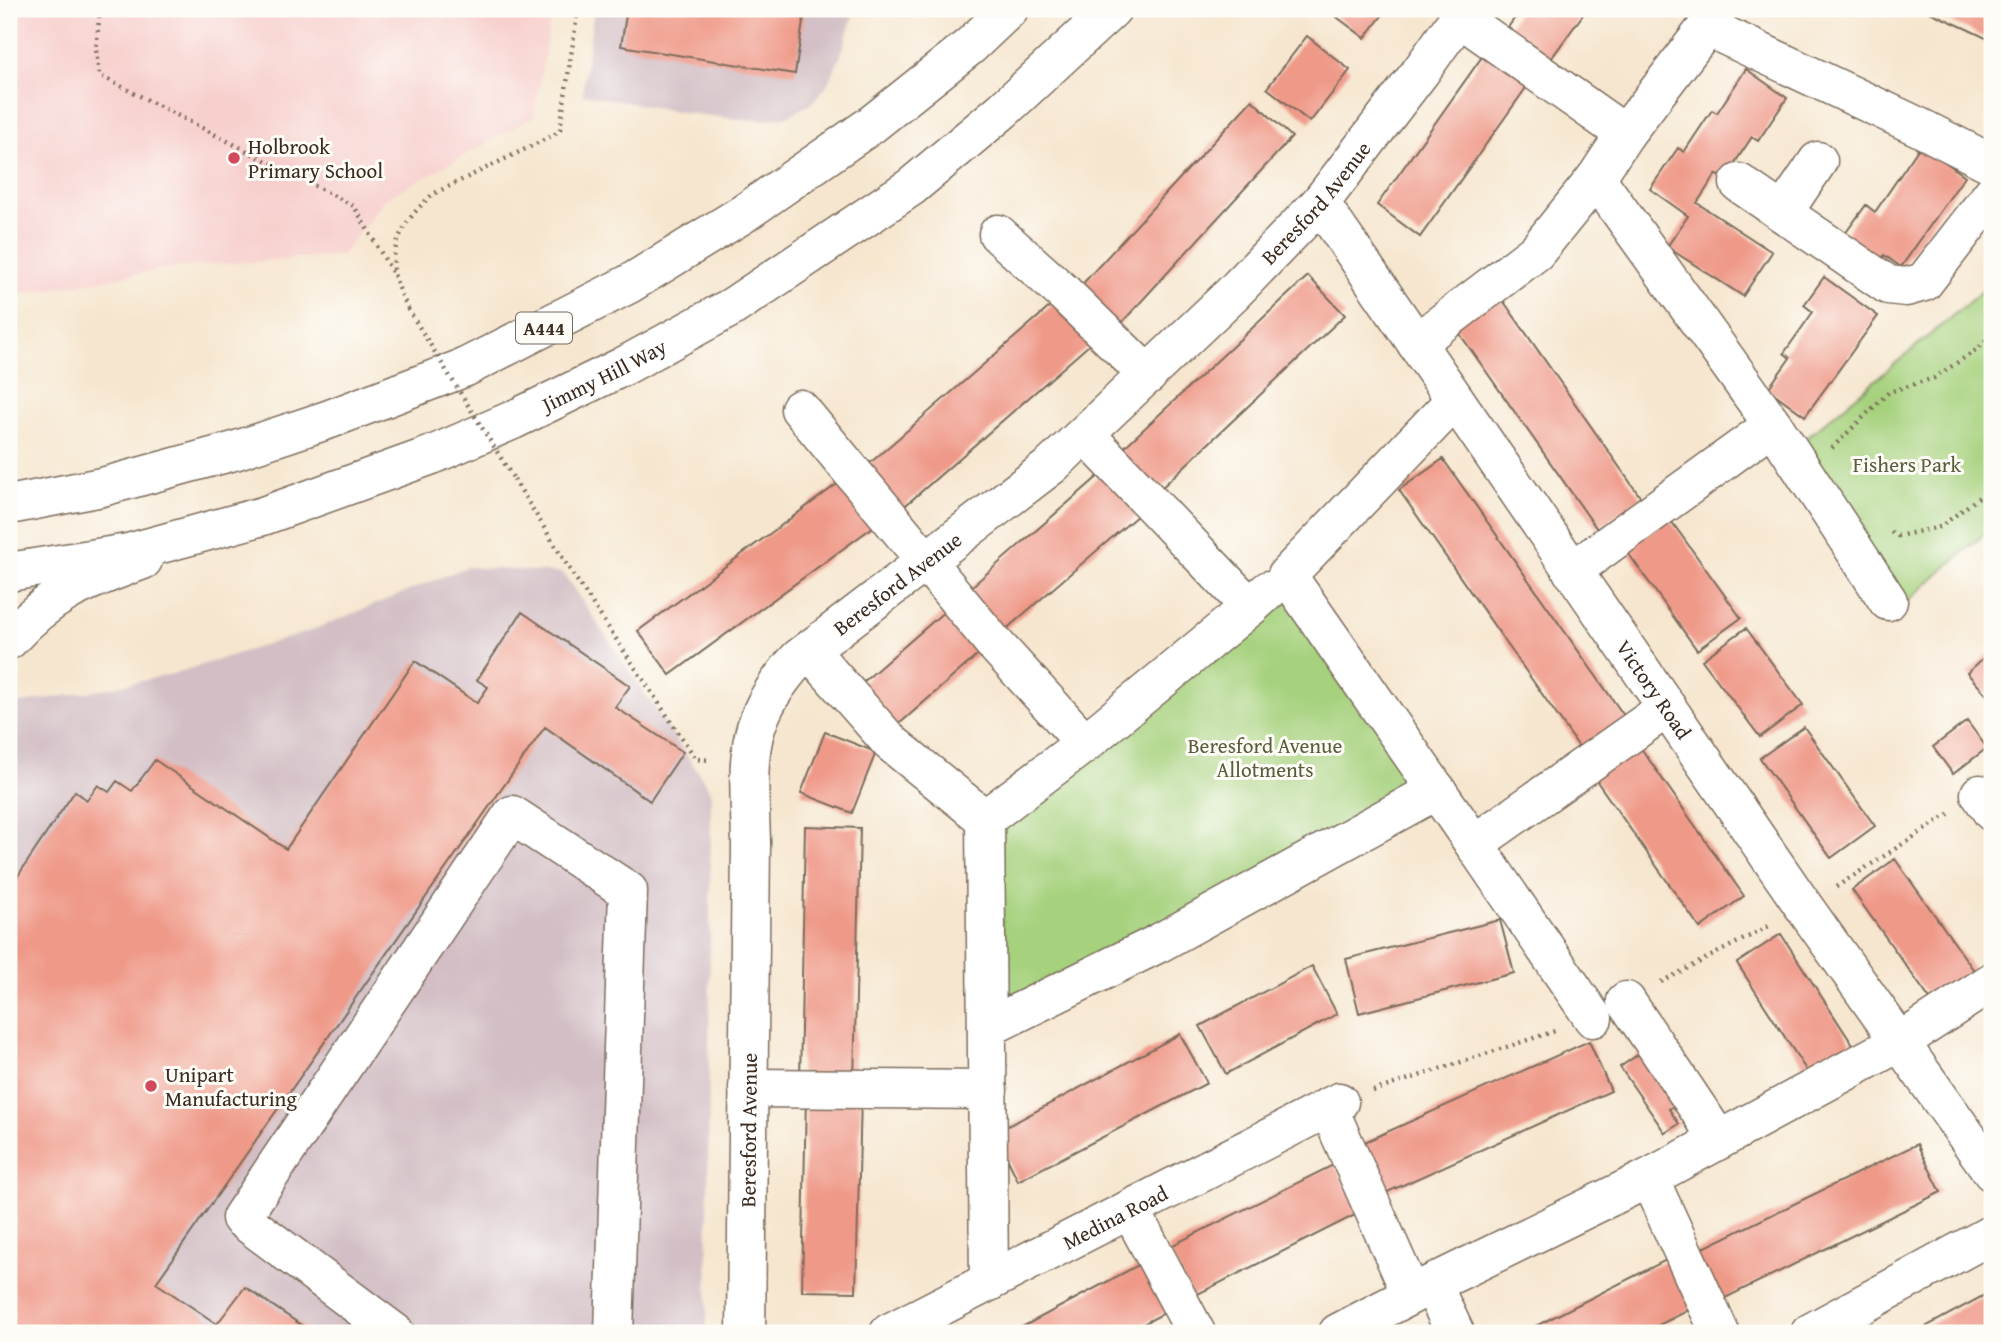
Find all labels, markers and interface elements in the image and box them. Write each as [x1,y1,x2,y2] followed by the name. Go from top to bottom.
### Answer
[248,131,383,186] place label: Holbrook Primary School
[1253,134,1378,271] street label: Beresford Avenue
[226,150,242,166] marker: Holbrook Primary School
[516,312,572,344] road number: A444
[534,330,672,420] street label: Jimmy Hill Way
[1853,449,1961,480] park label: Fishers Park
[826,524,968,642] street label: Beresford Avenue
[1609,633,1700,746] street label: Victory Road
[1188,730,1342,785] park label: Beresford Avenue Allotments
[732,1052,764,1207] street label: Beresford Avenue
[165,1059,297,1114] place label: Unipart Manufacturing
[143,1078,159,1094] marker: Unipart Manufacturing
[1057,1177,1174,1257] street label: Medina Road

